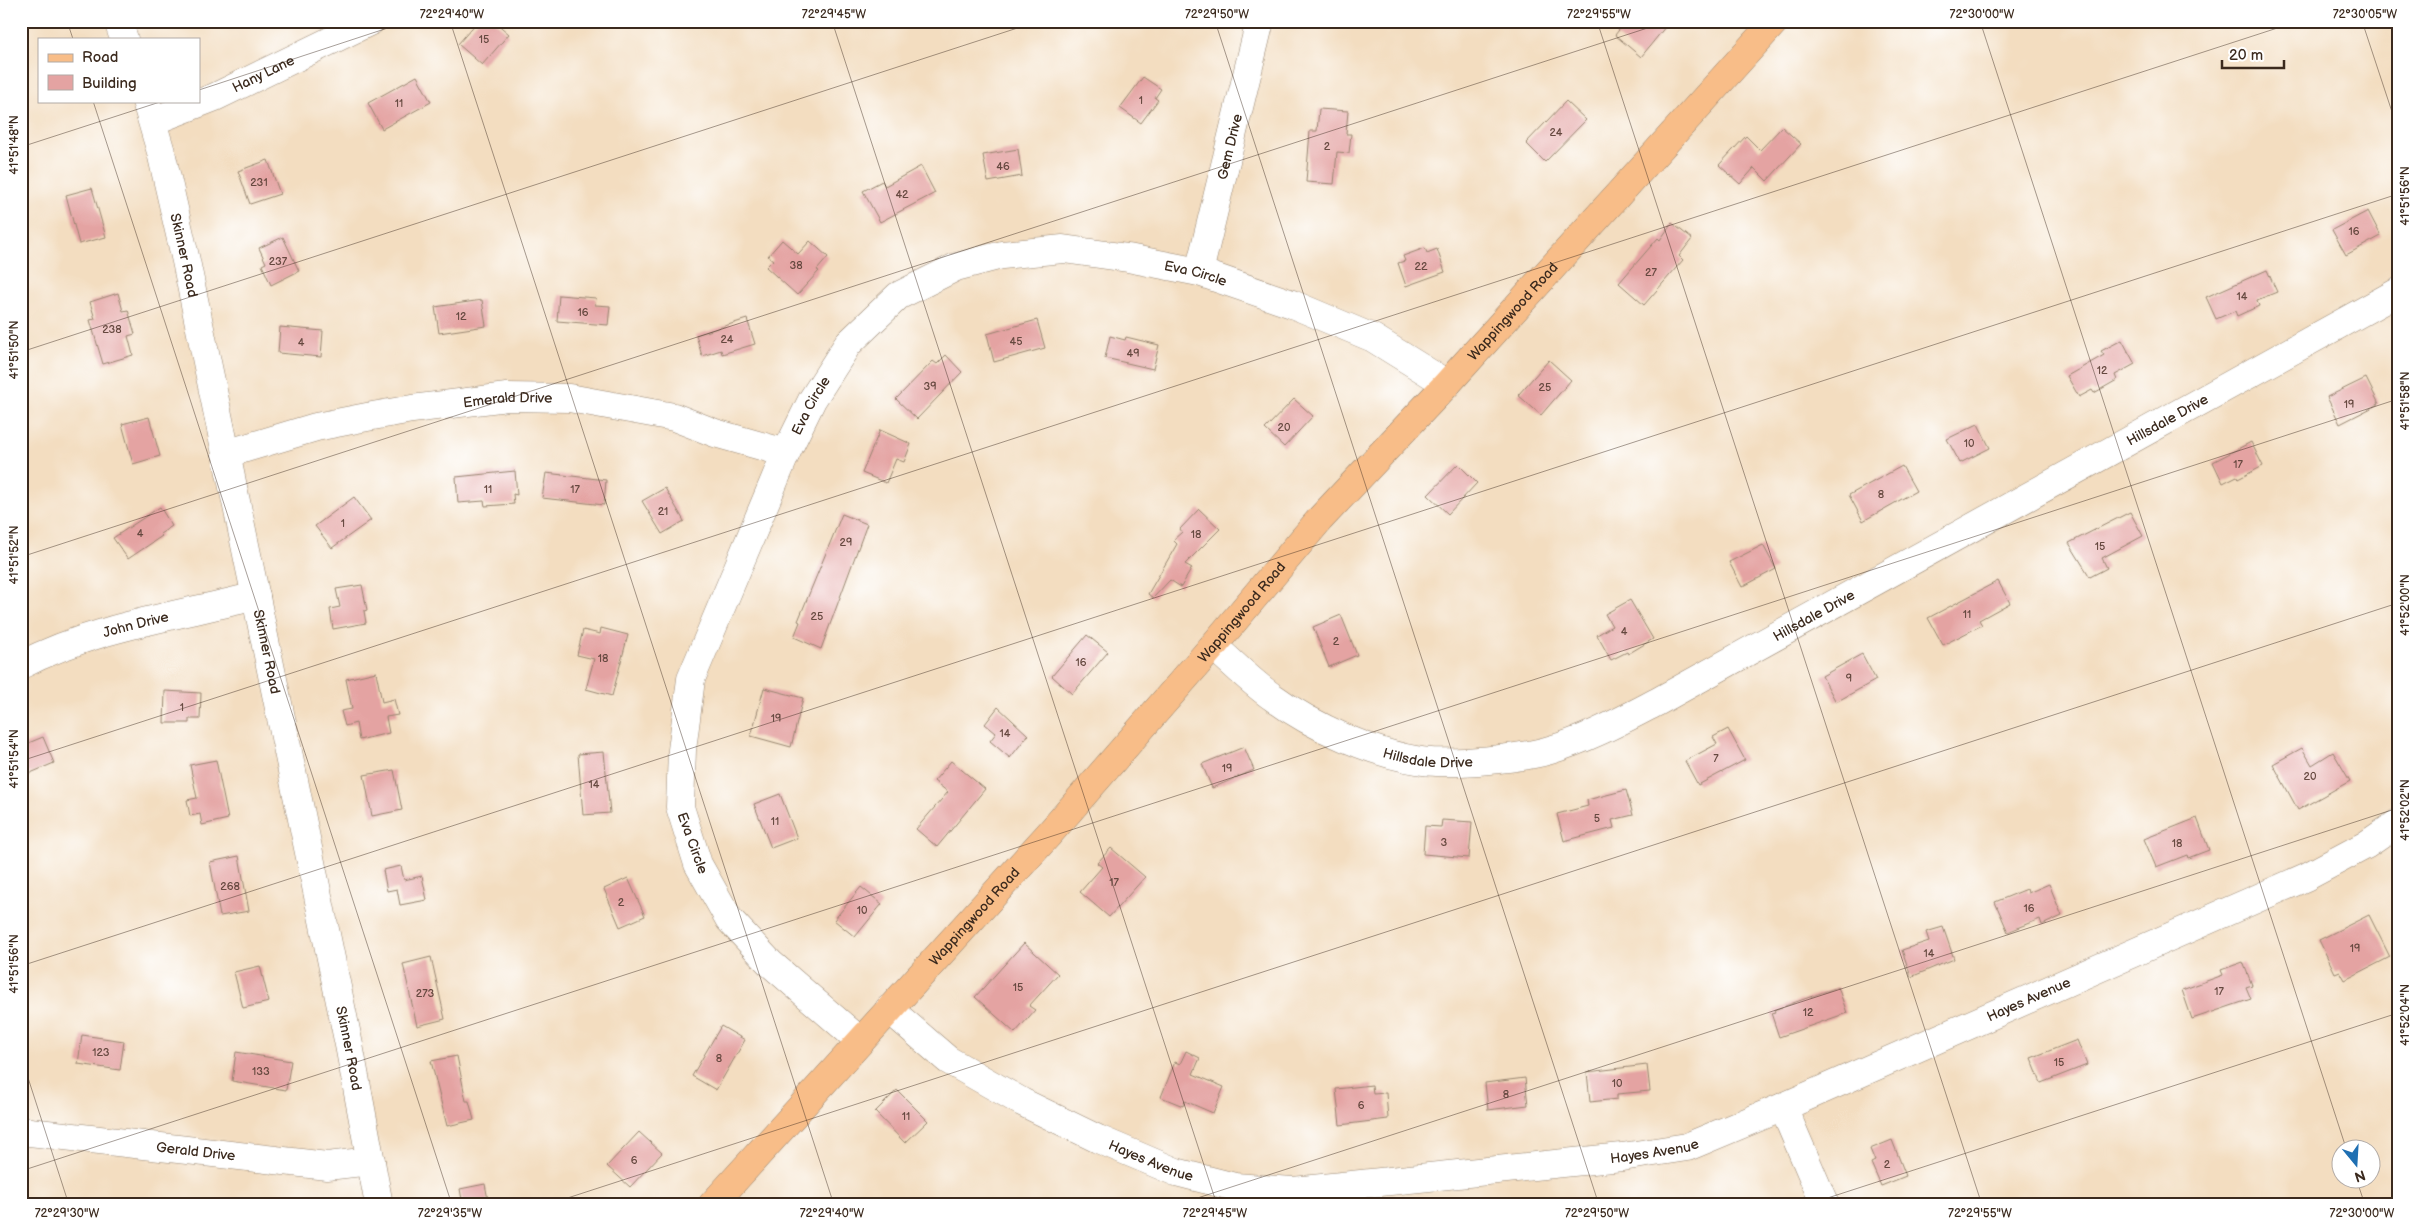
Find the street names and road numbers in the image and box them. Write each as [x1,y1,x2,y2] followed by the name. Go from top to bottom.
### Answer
[229,52,297,96] street label: Hany Lane
[1214,112,1246,181] street label: Gem Drive
[166,212,201,299] street label: Skinner Road
[1163,257,1229,290] street label: Eva Circle
[1464,259,1562,364] street label: Wappingwood Road
[788,373,834,438] street label: Eva Circle
[462,389,553,411] street label: Emerald Drive
[2124,391,2211,450] street label: Hillsdale Drive
[1195,559,1289,666] street label: Wappingwood Road
[1770,586,1858,645] street label: Hillsdale Drive
[101,608,170,641] street label: John Drive
[250,608,284,695] street label: Skinner Road
[1381,744,1473,771] street label: Hillsdale Drive
[674,810,712,876] street label: Eva Circle
[926,864,1023,969] street label: Wappingwood Road
[1984,974,2073,1025] street label: Hayes Avenue
[332,1005,365,1092] street label: Skinner Road
[1609,1135,1702,1167] street label: Hayes Avenue
[1106,1137,1195,1185] street label: Hayes Avenue
[155,1139,236,1164] street label: Gerald Drive

